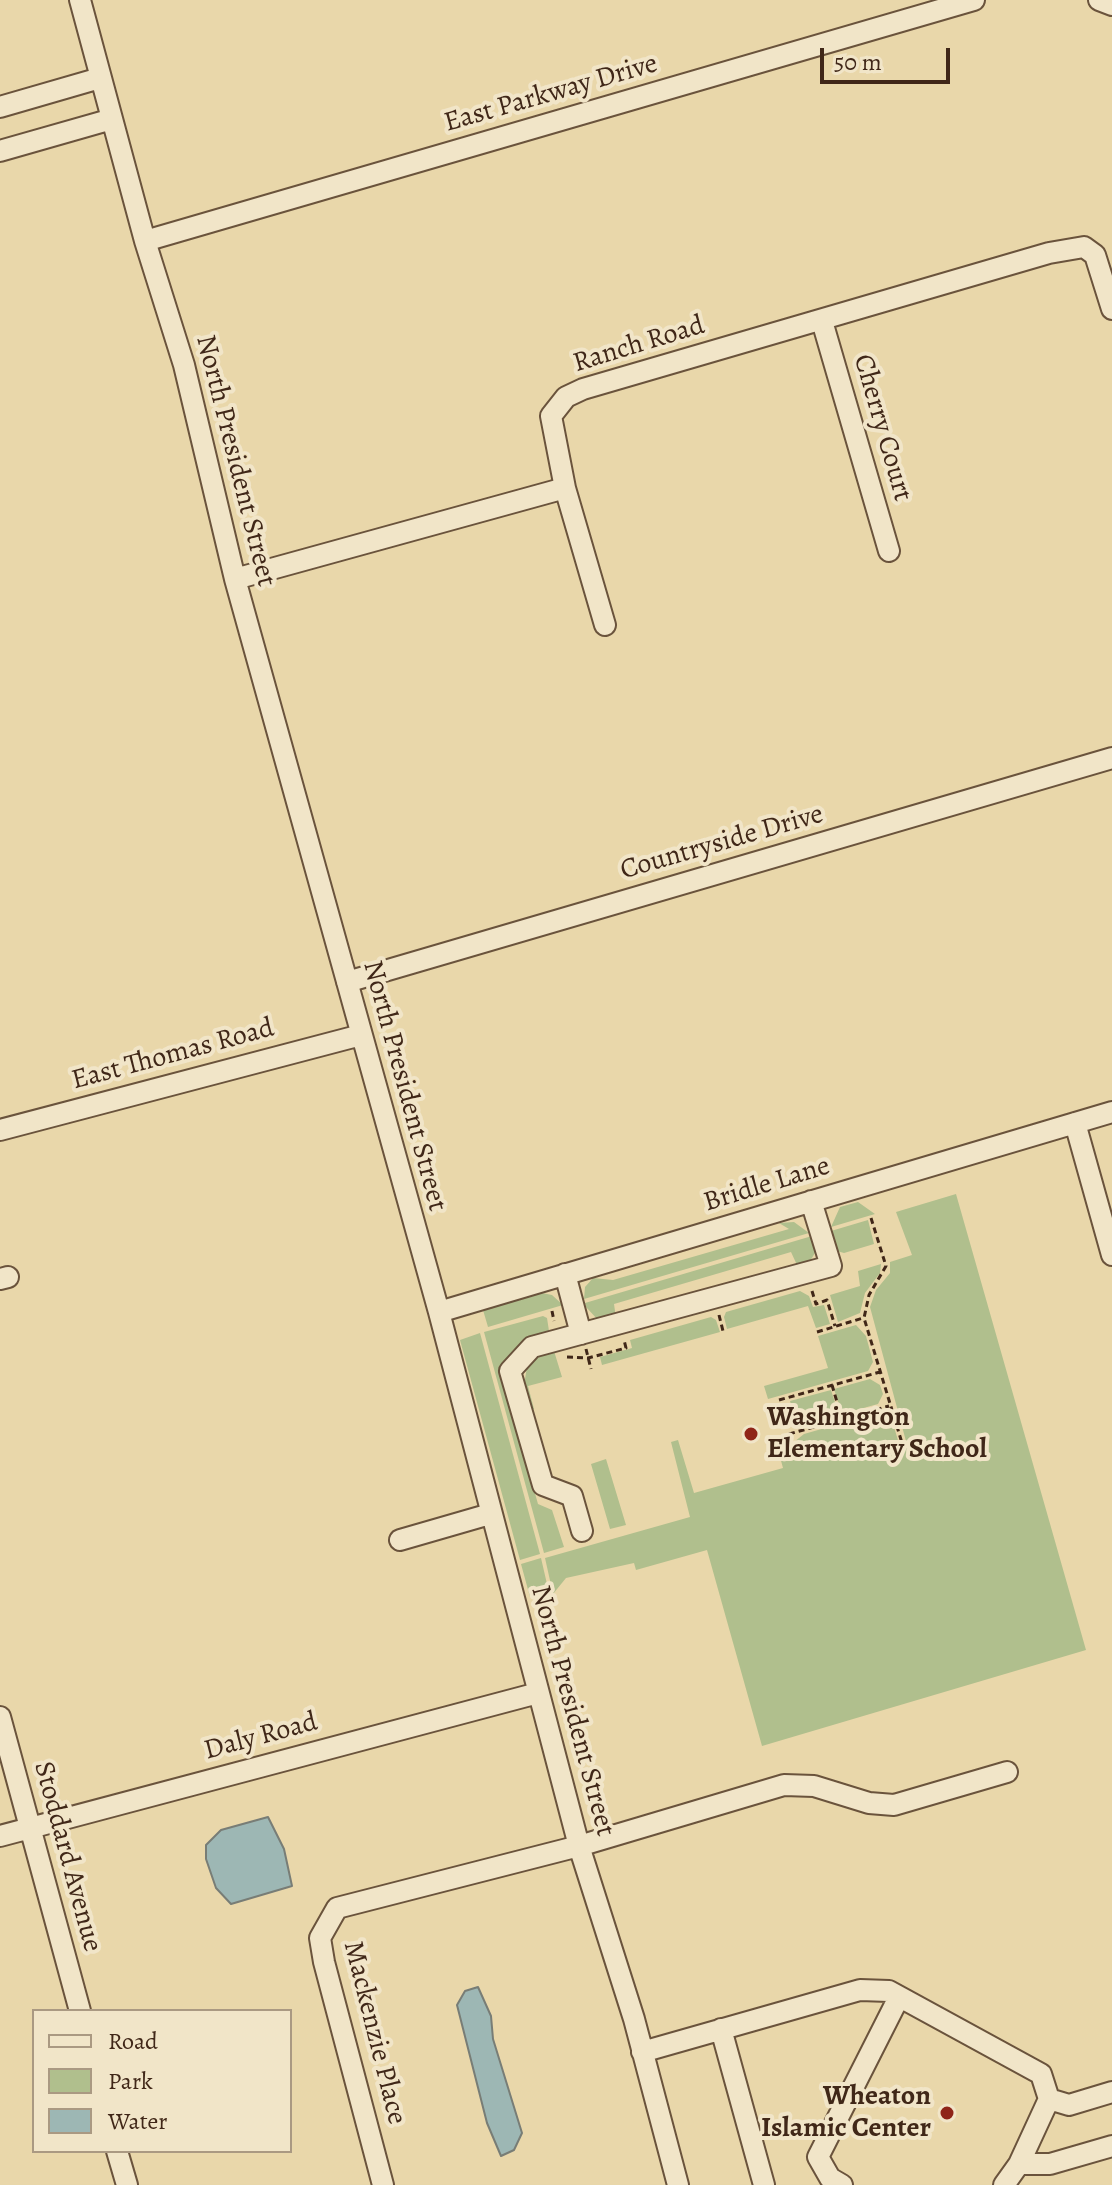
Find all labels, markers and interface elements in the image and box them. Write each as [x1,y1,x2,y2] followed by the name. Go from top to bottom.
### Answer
[824,32,954,82] scale bar
[834,46,882,78] text: 50 m
[440,47,662,141] street label: East Parkway Drive
[569,309,709,381] street label: Ranch Road
[188,332,282,590] street label: North President Street
[845,351,919,505] street label: Cherry Court
[617,798,827,888] street label: Countryside Drive
[354,957,454,1215] street label: North President Street
[68,1012,278,1098] street label: East Thomas Road
[700,1150,834,1220] street label: Bridle Lane
[767,1401,987,1467] place label: Washington Elementary School
[742,1425,760,1443] marker: Washington Elementary School
[522,1582,622,1840] street label: North President Street
[201,1706,321,1768] street label: Daly Road
[25,1758,109,1956] street label: Stoddard Avenue
[335,1938,413,2128] street label: Mackenzie Place
[32,2009,292,2153] legend
[108,2025,158,2057] text: Road
[108,2065,153,2097] text: Park
[761,2080,931,2146] place label: Wheaton Islamic Center
[938,2104,956,2122] marker: Wheaton Islamic Center
[108,2105,168,2137] text: Water

